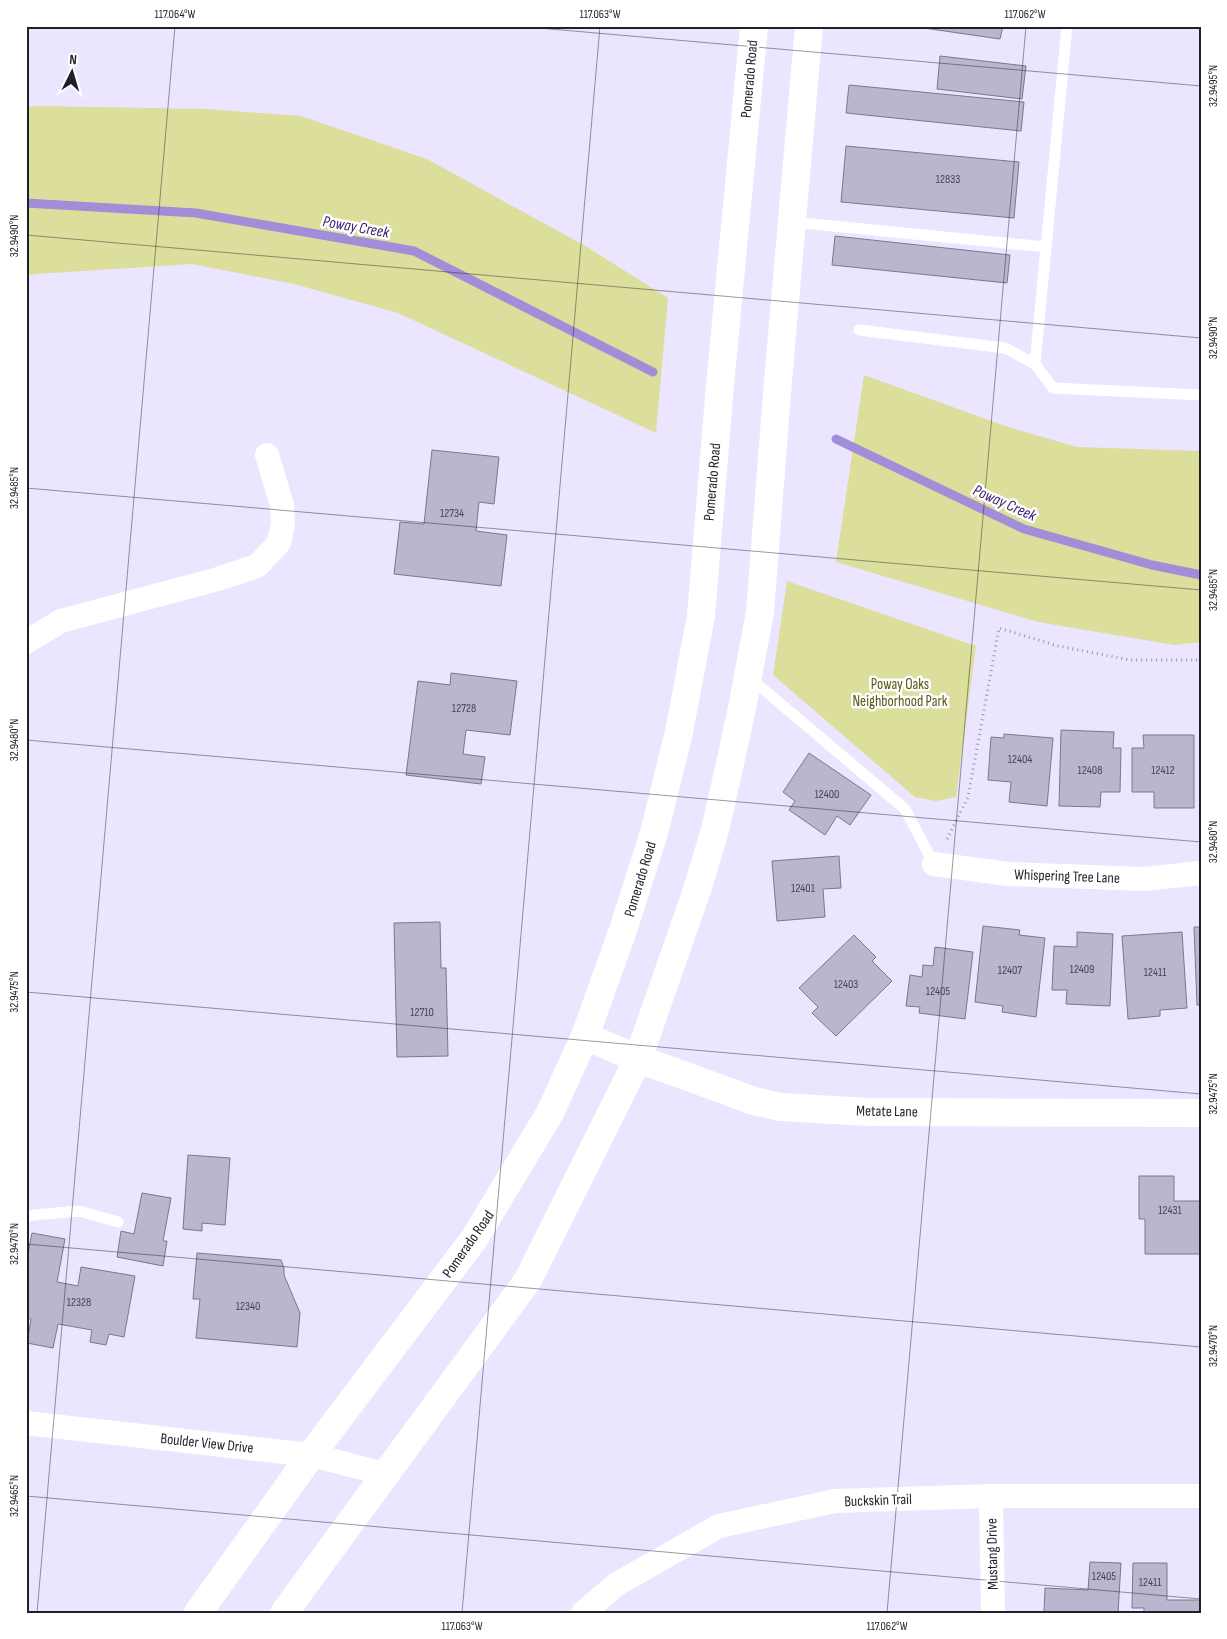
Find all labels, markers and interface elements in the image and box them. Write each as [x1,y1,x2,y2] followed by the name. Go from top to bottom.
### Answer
[155,7,196,22] text: 117.064°W
[579,7,621,22] text: 117.063°W
[1004,7,1046,22] text: 117.062°W
[737,39,762,119] street label: Pomerado Road
[48,48,98,98] north arrow
[69,51,78,68] text: N
[1206,65,1221,107] text: 32.9495°N
[936,172,960,187] house number: 12833
[321,212,391,243] water label: Poway Creek
[7,215,22,257] text: 32.9490°N
[1206,317,1221,359] text: 32.9490°N
[700,442,725,522] street label: Pomerado Road
[7,467,22,509] text: 32.9485°N
[970,481,1040,526] water label: Poway Creek
[440,506,464,521] house number: 12734
[1206,569,1221,611] text: 32.9485°N
[852,675,948,711] park label: Poway Oaks Neighborhood Park
[452,701,476,716] house number: 12728
[7,719,22,761] text: 32.9480°N
[1008,752,1032,767] house number: 12404
[1078,763,1102,778] house number: 12408
[1151,763,1175,778] house number: 12412
[815,787,839,802] house number: 12400
[1206,821,1221,863] text: 32.9480°N
[620,839,661,919] street label: Pomerado Road
[1014,865,1120,888] street label: Whispering Tree Lane
[791,881,816,896] house number: 12401
[1070,962,1094,977] house number: 12409
[998,963,1022,978] house number: 12407
[1144,965,1167,980] house number: 12411
[7,971,22,1013] text: 32.9475°N
[834,977,858,992] house number: 12403
[926,984,950,999] house number: 12405
[410,1005,434,1020] house number: 12710
[1206,1073,1221,1115] text: 32.9475°N
[856,1101,918,1122] street label: Metate Lane
[1158,1203,1183,1218] house number: 12431
[438,1207,499,1282] street label: Pomerado Road
[7,1223,22,1265] text: 32.9470°N
[67,1295,91,1310] house number: 12328
[236,1299,260,1314] house number: 12340
[1206,1325,1221,1367] text: 32.9470°N
[159,1429,254,1458] street label: Boulder View Drive
[7,1475,22,1517] text: 32.9465°N
[844,1490,912,1511] street label: Buckskin Trail
[982,1518,1003,1590] street label: Mustang Drive
[1092,1569,1116,1584] house number: 12405
[1139,1575,1162,1590] house number: 12411
[441,1619,483,1634] text: 117.063°W
[866,1619,908,1634] text: 117.062°W

